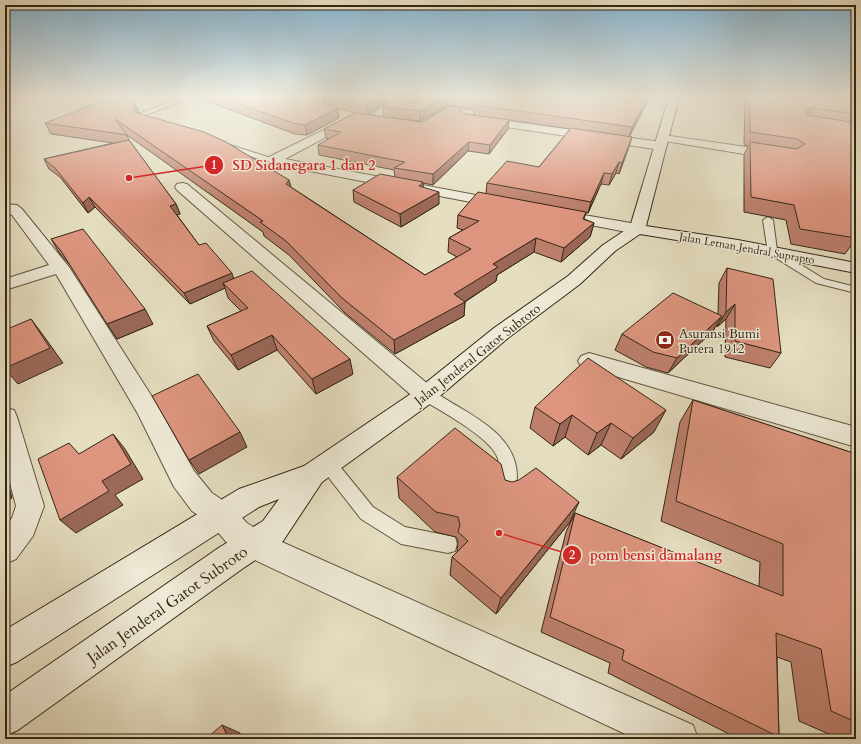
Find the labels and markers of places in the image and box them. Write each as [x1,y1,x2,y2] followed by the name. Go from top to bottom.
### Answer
[204,152,383,178] callout: SD Sidanegara 1 dan 2
[679,325,760,358] place label: Asuransi Bumi Putera 1912
[654,329,676,351] bank icon: Asuransi Bumi Putera 1912
[562,542,730,568] callout: pom bensi damalang

